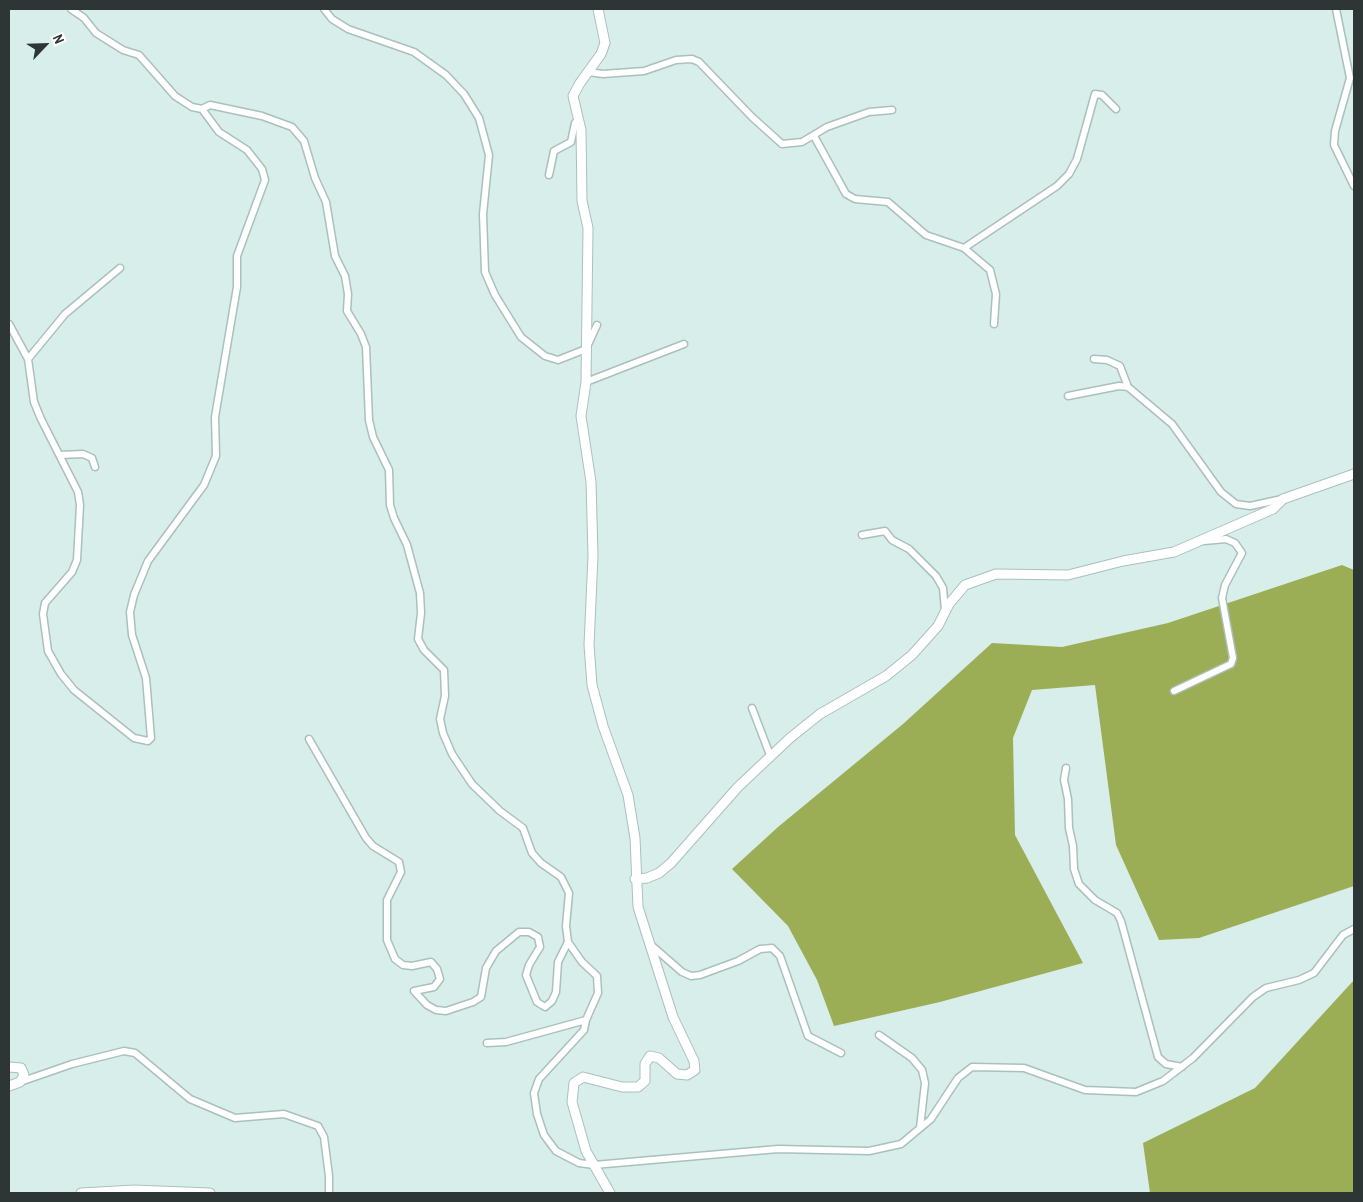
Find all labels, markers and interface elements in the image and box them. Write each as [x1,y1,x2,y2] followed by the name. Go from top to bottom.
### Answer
[20,20,70,70] north arrow
[49,31,69,46] text: N

